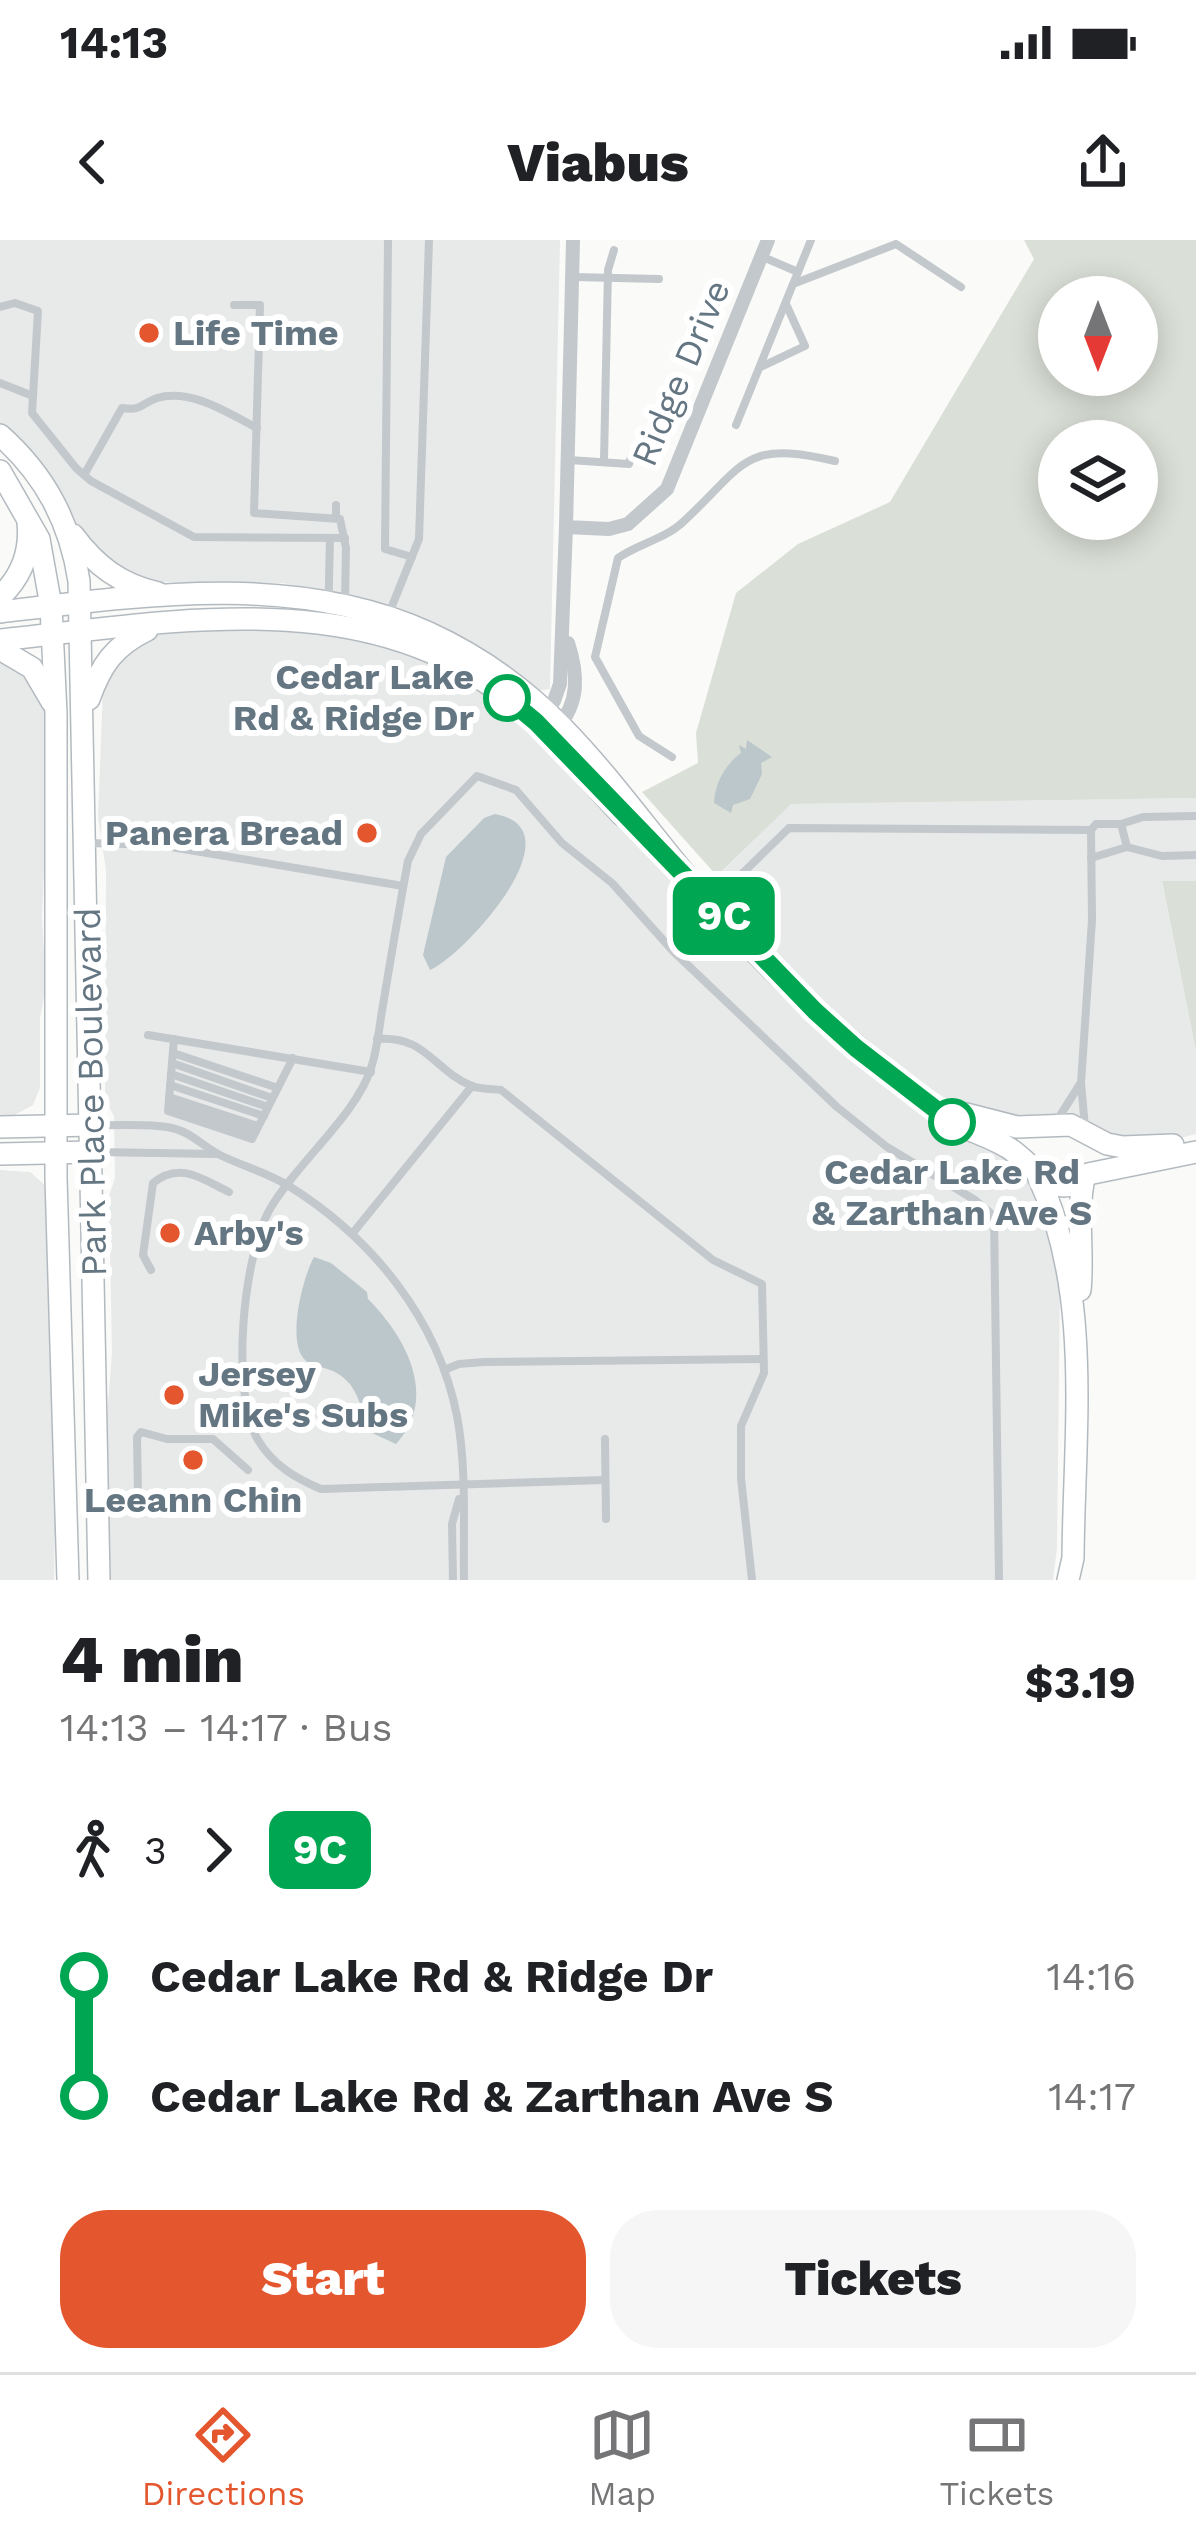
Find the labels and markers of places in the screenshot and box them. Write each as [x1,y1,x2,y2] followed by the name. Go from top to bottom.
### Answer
[173,312,339,354] place label: Life Time
[136,320,162,346] marker: Life Time
[233,656,475,739] place label: Cedar Lake Rd & Ridge Dr
[485,676,529,720] marker: Cedar Lake Rd & Ridge Dr
[105,812,343,854] place label: Panera Bread
[354,820,380,846] marker: Panera Bread
[930,1100,974,1144] marker: Cedar Lake Rd & Zarthan Ave S
[812,1151,1092,1234] place label: Cedar Lake Rd & Zarthan Ave S
[194,1212,304,1254] place label: Arby's
[157,1220,183,1246] marker: Arby's
[198,1353,408,1436] place label: Jersey Mike's Subs
[161,1382,187,1408] marker: Jersey Mike's Subs
[180,1447,206,1473] marker: Leeann Chin
[84,1479,302,1521] place label: Leeann Chin

